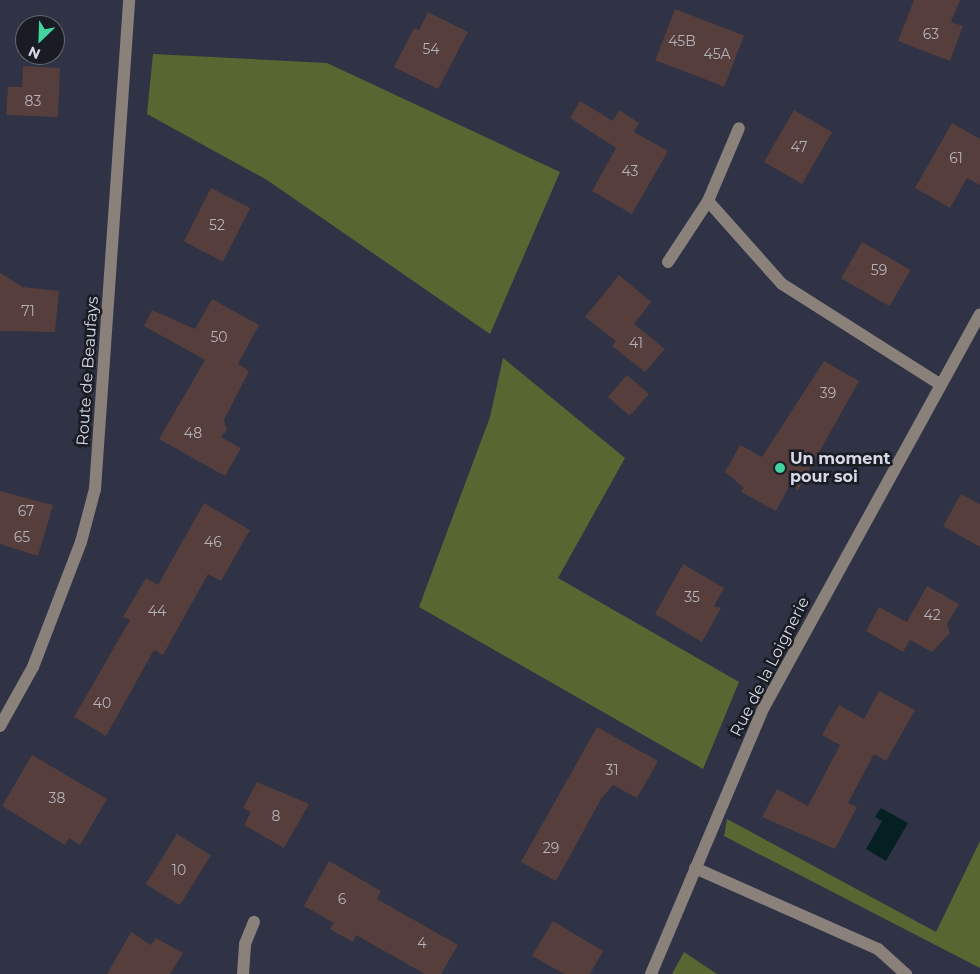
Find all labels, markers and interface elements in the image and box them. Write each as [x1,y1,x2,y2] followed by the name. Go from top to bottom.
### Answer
[15,15,65,65] north arrow
[923,26,939,42] house number: 63
[668,33,696,49] house number: 45B
[422,41,440,57] house number: 54
[25,42,43,63] text: N
[703,46,731,62] house number: 45A
[25,93,41,109] house number: 83
[791,139,807,155] house number: 47
[949,150,963,166] house number: 61
[622,163,638,179] house number: 43
[209,217,225,233] house number: 52
[871,262,887,278] house number: 59
[73,296,103,446] street label: Route de Beaufays
[21,303,35,319] house number: 71
[210,329,228,345] house number: 50
[629,335,643,351] house number: 41
[820,385,836,401] house number: 39
[184,425,202,441] house number: 48
[790,449,890,487] place label: Un moment pour soi
[774,462,786,474] marker: Un moment pour soi
[18,503,34,519] house number: 67
[14,529,30,545] house number: 65
[204,534,222,550] house number: 46
[684,589,700,605] house number: 35
[726,594,814,740] street label: Rue de la Loignerie
[148,603,166,619] house number: 44
[923,607,941,623] house number: 42
[93,695,111,711] house number: 40
[606,762,618,778] house number: 31
[49,790,65,806] house number: 38
[272,808,280,824] house number: 8
[543,840,559,856] house number: 29
[172,862,186,878] house number: 10
[338,891,346,907] house number: 6
[417,935,427,951] house number: 4

